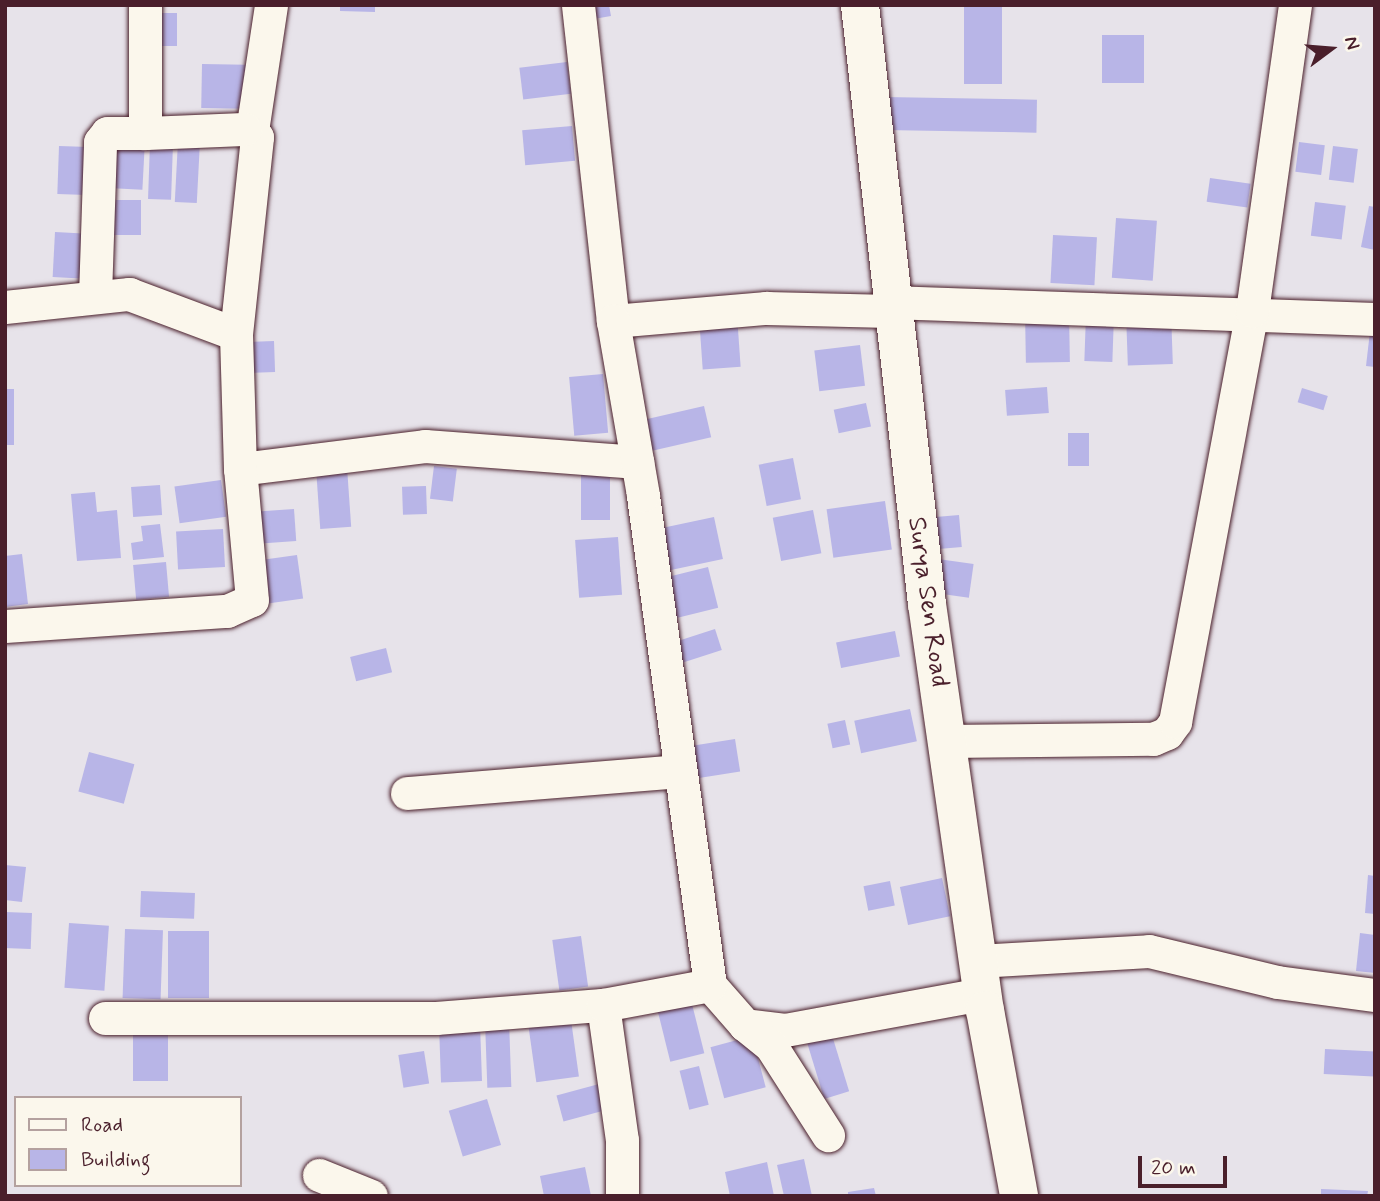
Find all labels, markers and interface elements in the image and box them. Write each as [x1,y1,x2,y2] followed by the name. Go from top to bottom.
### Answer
[1296,14,1366,84] north arrow
[1338,34,1365,53] text: N
[900,515,954,689] street label: Surya Sen Road
[14,1096,242,1187] legend
[81,1111,123,1139] text: Road
[1142,1142,1231,1186] scale bar
[81,1146,151,1174] text: Building
[1151,1154,1196,1182] text: 20 m

